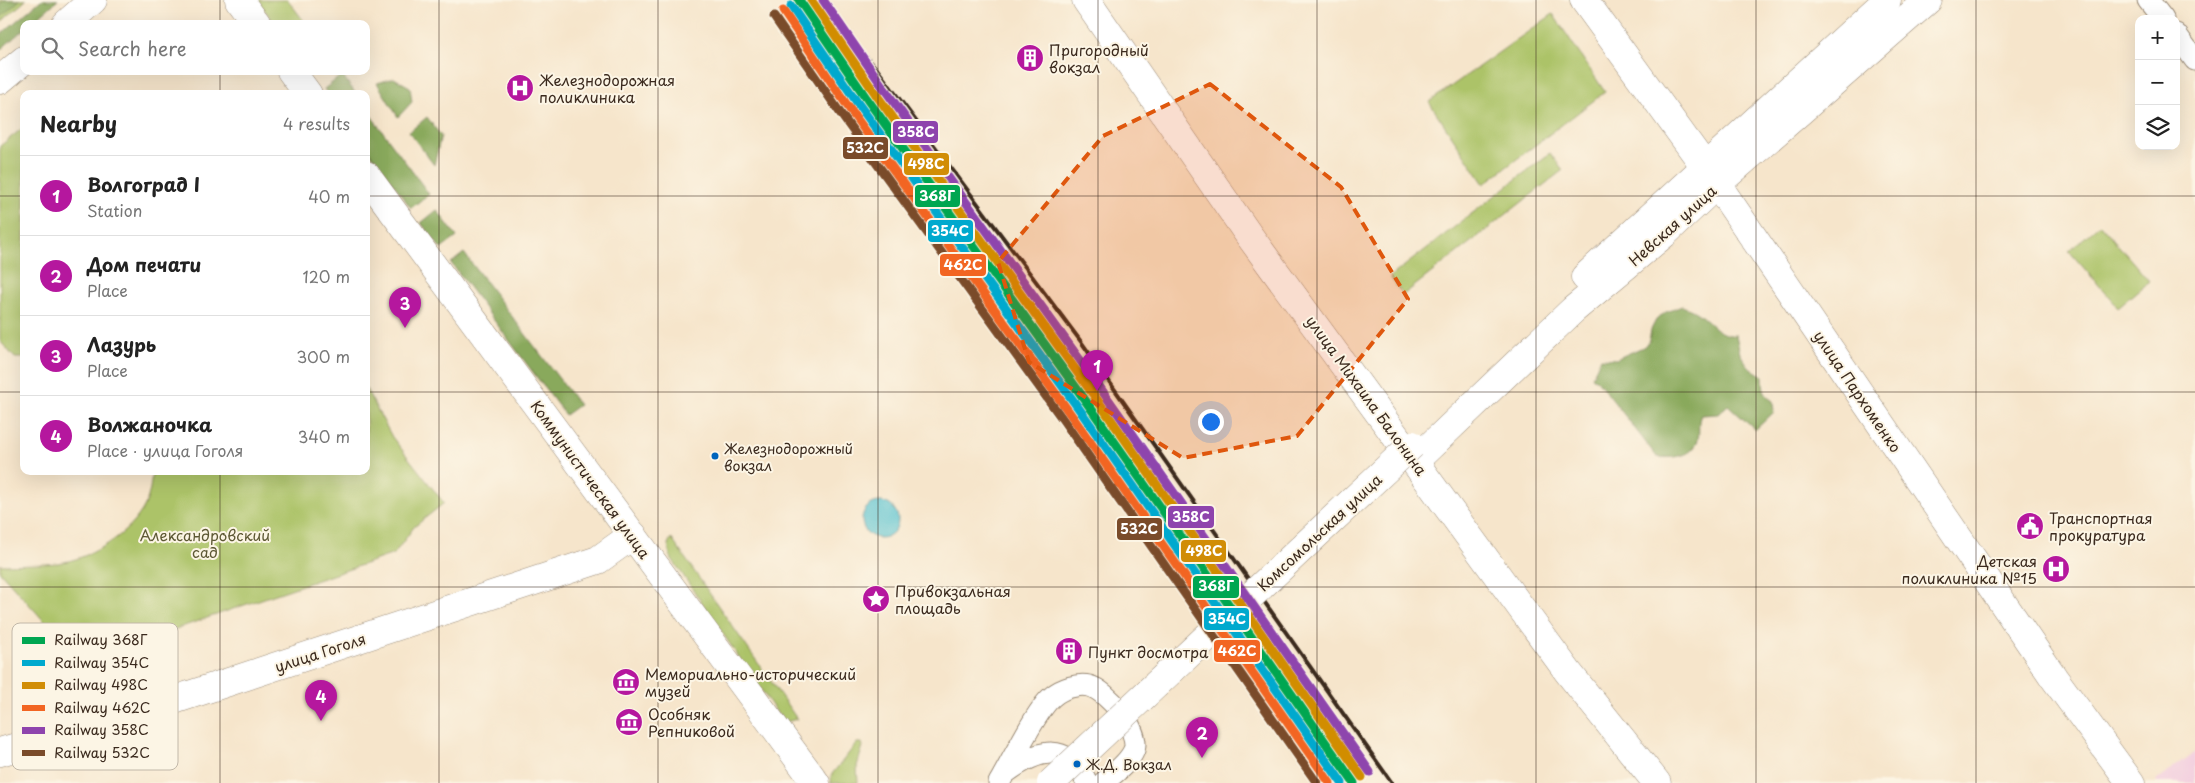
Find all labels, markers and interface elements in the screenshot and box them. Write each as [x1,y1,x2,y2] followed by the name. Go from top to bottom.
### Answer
[2135,15,2180,150] map controls
[2135,15,2180,60] button: +
[20,20,370,75] search box
[38,34,66,62] icon: search
[78,34,187,62] text: Search here
[1049,38,1149,78] place label: Пригородный вокзал
[1015,43,1045,73] building icon: Пригородный вокзал
[2135,60,2180,105] button: −
[539,68,675,108] place label: Железнодорожная поликлиника
[505,73,535,103] hospital icon: Железнодорожная поликлиника
[2135,105,2180,150] button: layers
[40,107,117,139] text: Nearby
[283,111,350,135] text: 4 results
[892,120,939,144] line badge: 358С
[897,121,935,142] text: 358С
[842,136,889,160] line badge: 532С
[846,137,884,158] text: 532С
[903,152,950,176] line badge: 498С
[907,153,945,174] text: 498С
[87,170,200,198] text: Волгоград I
[1623,179,1722,271] street label: Невская улица
[52,184,60,208] text: 1
[308,184,350,208] text: 40 m
[914,184,961,208] line badge: 368Г
[919,185,955,206] text: 368Г
[87,198,142,222] text: Station
[927,219,974,243] line badge: 354С
[931,220,969,241] text: 354С
[87,250,201,278] text: Дом печати
[939,253,987,277] line badge: 462С
[944,254,982,275] text: 462С
[50,264,62,288] text: 2
[303,264,350,288] text: 120 m
[87,278,128,302] text: Place
[389,287,421,328] pin: 3
[1301,310,1433,480] street label: улица Михаила Балонина
[1809,325,1907,457] street label: улица Пархоменко
[87,330,156,358] text: Лазурь
[51,344,61,368] text: 3
[296,344,350,368] text: 300 m
[1081,350,1113,391] pin: 1
[87,358,128,382] text: Place
[526,395,657,563] street label: Коммунистическая улица
[1198,409,1224,435] your location
[87,410,212,438] text: Волжаночка
[51,424,61,448] text: 4
[298,424,350,448] text: 340 m
[87,438,243,462] text: Place · улица Гоголя
[724,438,853,476] place label: Железнодорожный вокзал
[710,451,720,461] marker: Железнодорожный вокзал
[1251,467,1387,596] street label: Комсомольская улица
[1167,505,1215,529] line badge: 358С
[1172,506,1210,527] text: 358С
[2049,506,2153,546] place label: Транспортная прокуратура
[2015,511,2045,541] public building icon: Транспортная прокуратура
[1116,517,1163,541] line badge: 532С
[1120,518,1158,539] text: 532С
[140,523,270,563] park label: Александровский сад
[1180,539,1227,563] line badge: 498С
[1185,540,1223,561] text: 498С
[1902,549,2037,589] place label: Детская поликлиника №15
[2041,554,2071,584] hospital icon: Детская поликлиника №15
[1192,575,1240,599] line badge: 368Г
[1198,575,1234,596] text: 368Г
[895,579,1011,619] place label: Привокзальная площадь
[861,584,891,614] place icon: Привокзальная площадь
[1203,607,1250,631] line badge: 354С
[1208,608,1246,629] text: 354С
[12,623,178,770] legend
[272,626,368,678] street label: улица Гоголя
[54,629,148,650] text: Railway 368Г
[1054,636,1084,666] building icon: Пункт досмотра
[1213,639,1261,663] line badge: 462С
[1088,640,1209,663] place label: Пункт досмотра
[1218,640,1256,661] text: 462С
[54,652,149,673] text: Railway 354С
[645,662,856,702] place label: Мемориально-исторический музей
[611,667,641,697] museum icon: Мемориально-исторический музей
[54,674,148,695] text: Railway 498С
[305,680,337,721] pin: 4
[54,697,151,718] text: Railway 462С
[648,702,735,742] place label: Особняк Репниковой
[614,707,644,737] museum icon: Особняк Репниковой
[1186,717,1218,758] pin: 2
[54,719,149,740] text: Railway 358С
[54,742,150,763] text: Railway 532С
[1085,754,1172,775] place label: Ж.Д. Вокзал
[1072,759,1082,769] marker: Ж.Д. Вокзал

